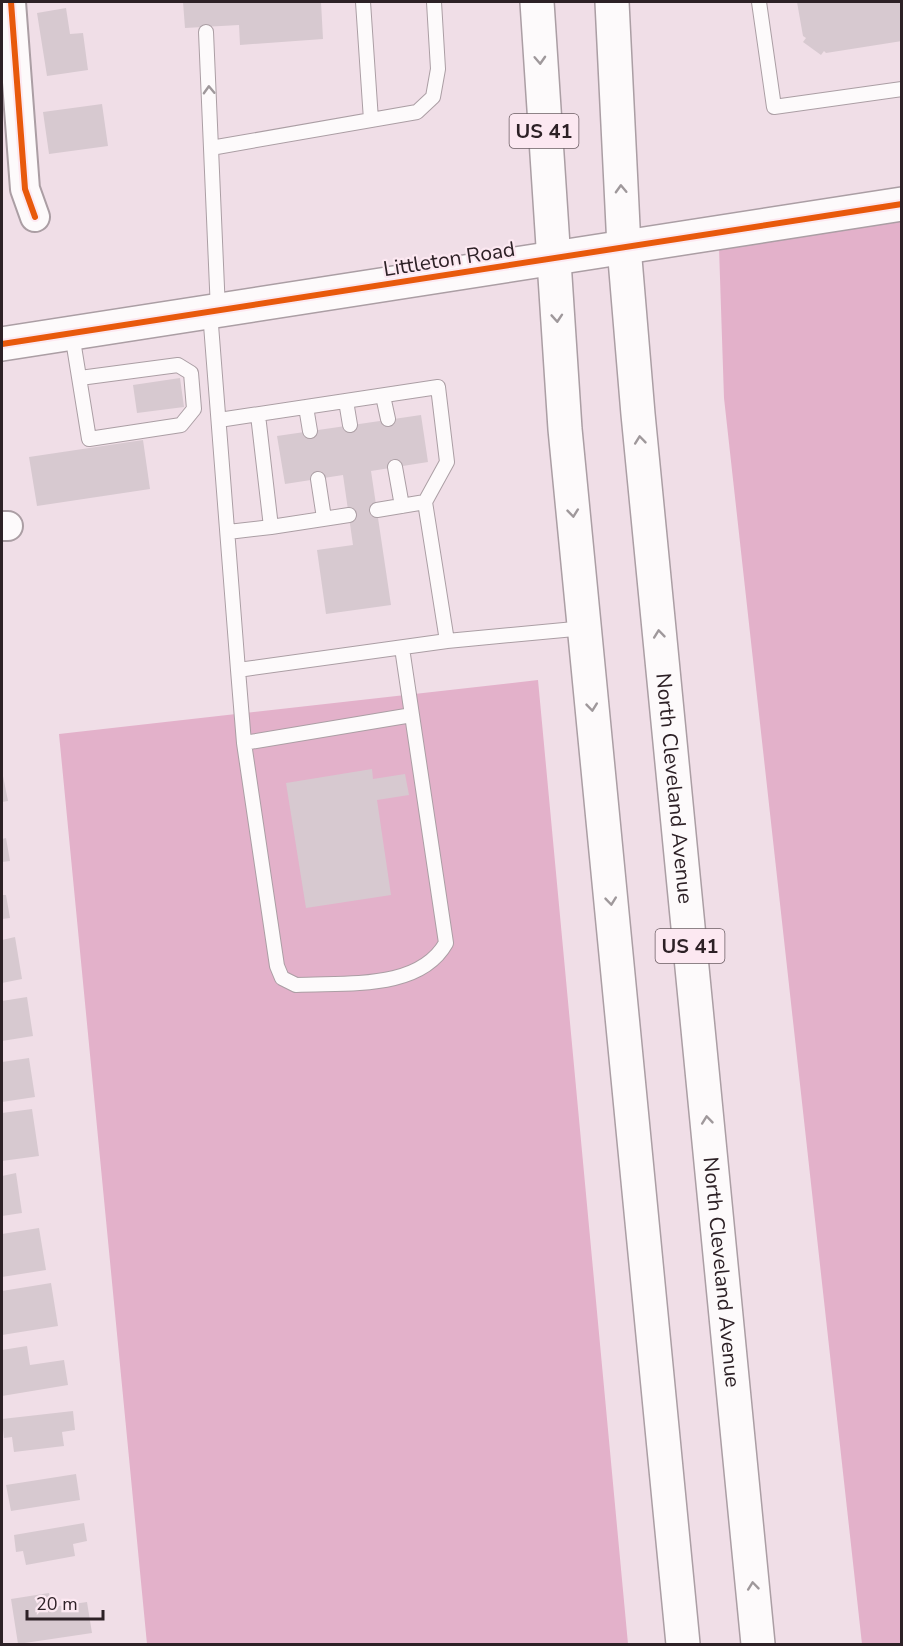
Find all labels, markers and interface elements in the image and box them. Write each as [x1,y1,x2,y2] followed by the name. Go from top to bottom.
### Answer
[534,55,547,64] one-way arrow
[202,86,215,95] one-way arrow
[510,114,578,148] road number: US 41
[615,184,628,193] one-way arrow
[381,235,517,283] street label: Littleton Road
[550,314,563,323] one-way arrow
[635,435,647,444] one-way arrow
[566,508,579,517] one-way arrow
[653,629,666,638] one-way arrow
[649,672,700,905] street label: North Cleveland Avenue
[585,702,598,711] one-way arrow
[604,896,617,905] one-way arrow
[656,929,724,963] road number: US 41
[701,1116,714,1125] one-way arrow
[697,1155,747,1389] street label: North Cleveland Avenue
[747,1582,759,1591] one-way arrow
[27,1583,104,1621] scale bar
[36,1592,78,1616] text: 20 m

